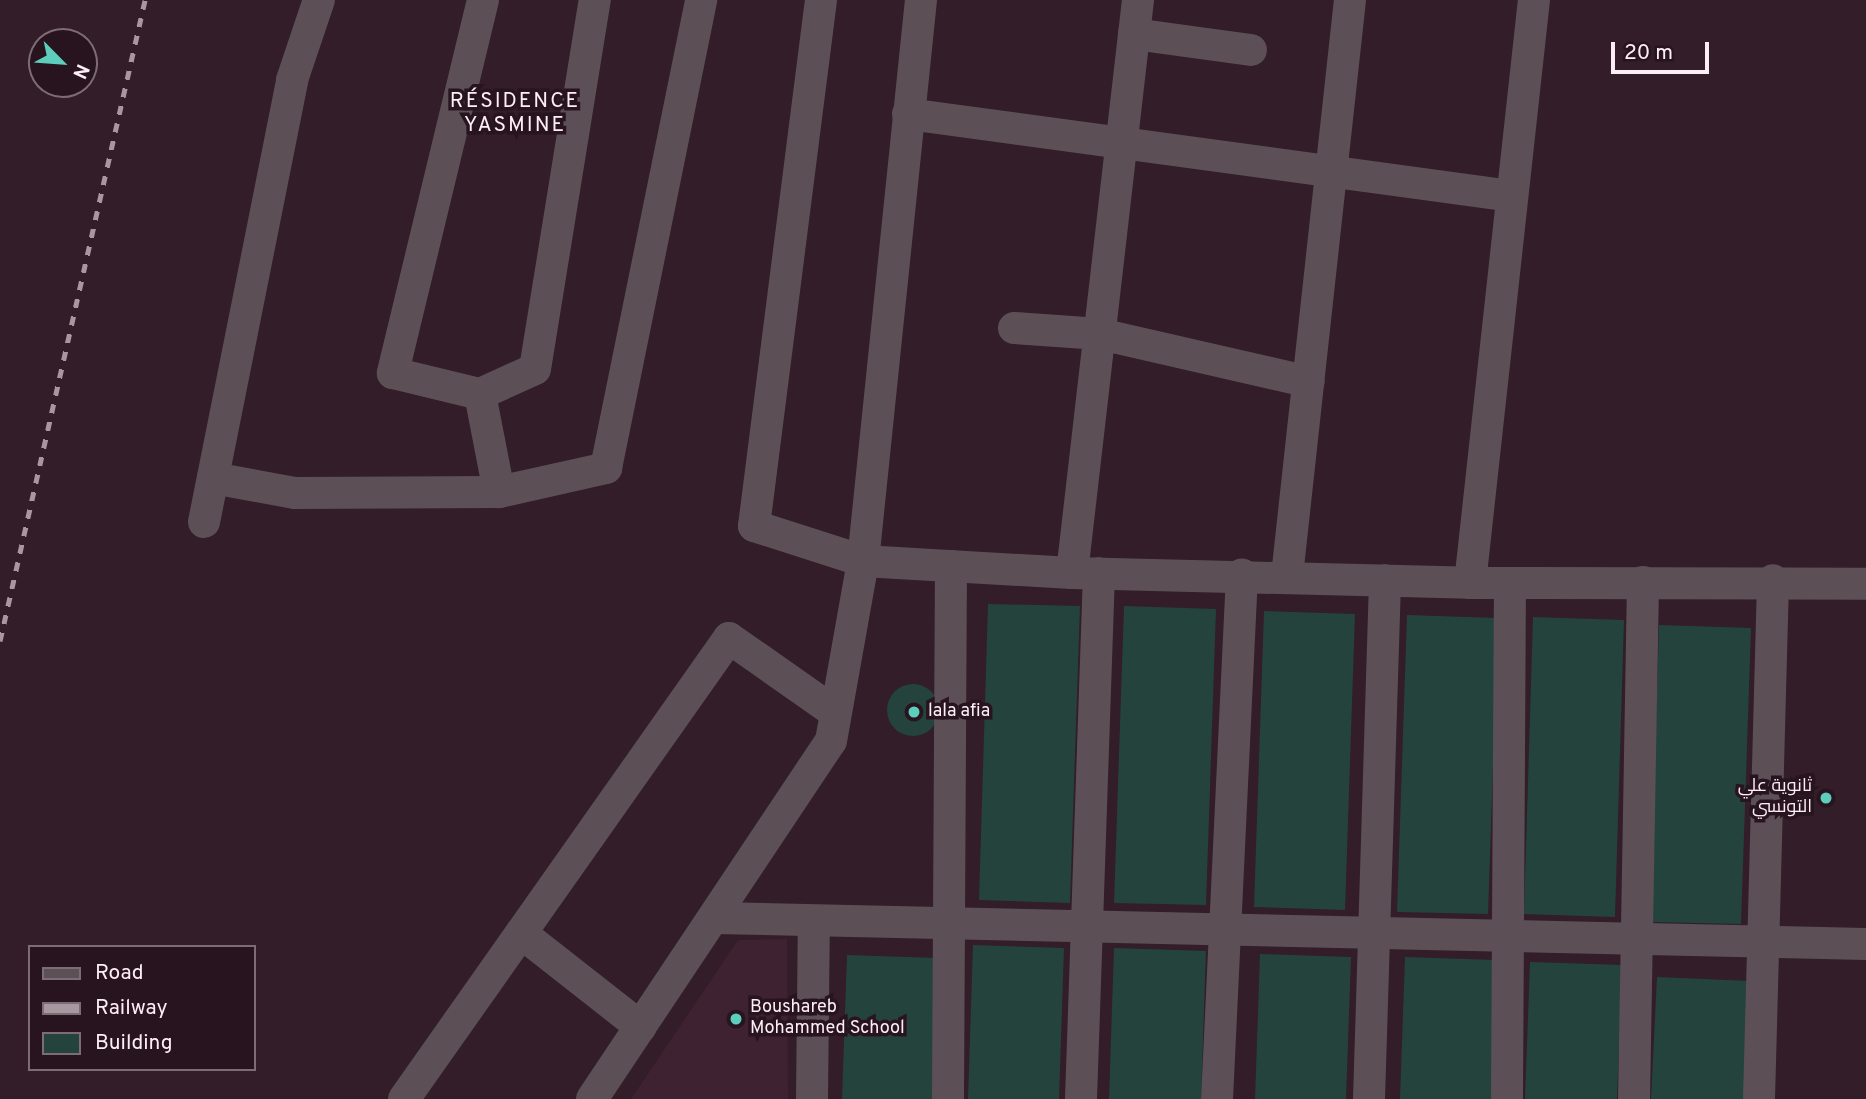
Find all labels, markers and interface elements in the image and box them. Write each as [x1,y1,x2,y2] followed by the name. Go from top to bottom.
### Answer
[28,28,98,98] north arrow
[1614,28,1712,72] scale bar
[1624,40,1673,67] text: 20 m
[66,60,94,82] text: N
[451,89,579,139] district label: RÉSIDENCE YASMINE
[928,701,990,723] place label: lala afia
[906,704,922,720] marker: lala afia
[1738,777,1812,820] place label: ثانوية علي التونسي
[1818,790,1834,806] marker: ثانوية علي التونسي
[28,945,256,1071] legend
[95,960,144,987] text: Road
[95,995,168,1022] text: Railway
[750,998,905,1040] place label: Boushareb Mohammed School
[728,1011,744,1027] marker: Boushareb Mohammed School
[95,1030,173,1057] text: Building

